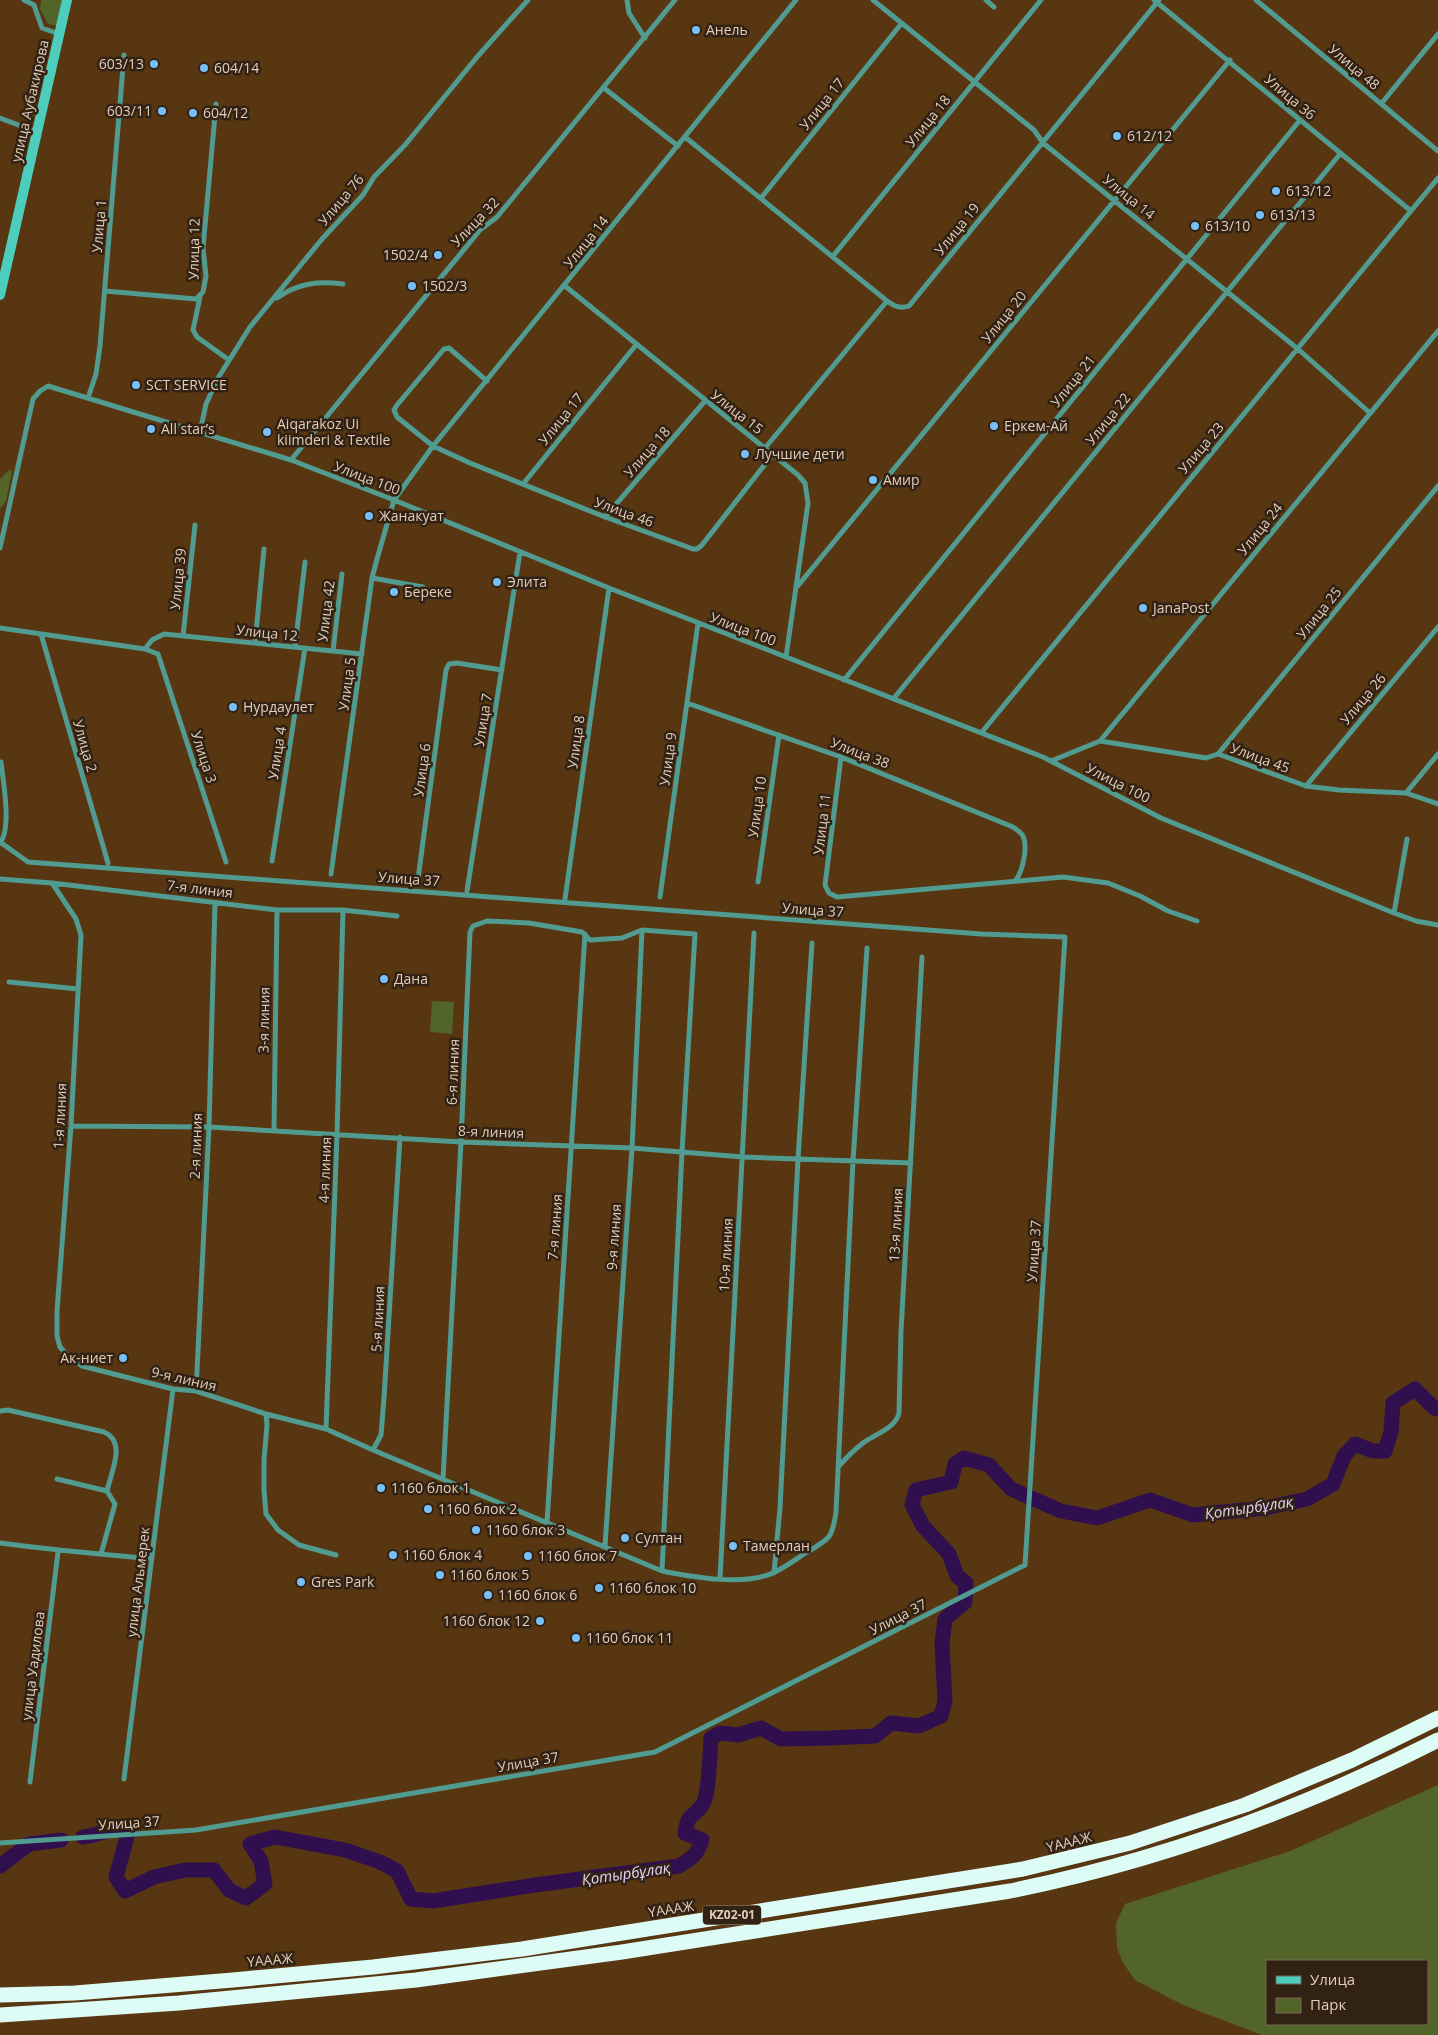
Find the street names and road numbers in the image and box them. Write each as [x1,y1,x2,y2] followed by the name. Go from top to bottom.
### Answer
[6,38,53,164] street label: улица Аубакирова
[1325,39,1384,94] street label: Улица 48
[1261,69,1320,124] street label: Улица 36
[795,74,848,134] street label: Улица 17
[901,91,954,151] street label: Улица 18
[313,170,368,229] street label: Улица 76
[1099,170,1159,223] street label: Улица 14
[446,193,503,250] street label: Улица 32
[87,198,110,254] street label: Улица 1
[930,199,983,259] street label: Улица 19
[559,212,612,272] street label: Улица 14
[183,218,204,280] street label: Улица 12
[977,287,1030,347] street label: Улица 20
[1046,351,1099,411] street label: Улица 21
[707,385,767,438] street label: Улица 15
[534,389,587,449] street label: Улица 17
[1081,389,1134,449] street label: Улица 22
[1173,418,1228,477] street label: Улица 23
[619,422,674,481] street label: Улица 18
[331,456,403,499] street label: Улица 100
[592,492,656,531] street label: Улица 46
[1233,499,1286,559] street label: Улица 24
[165,547,190,611] street label: Улица 39
[312,579,339,643] street label: Улица 42
[1292,583,1345,643] street label: Улица 25
[707,607,779,650] street label: Улица 100
[235,620,299,645] street label: Улица 12
[333,656,360,712] street label: Улица 5
[1335,669,1390,728] street label: Улица 26
[469,692,496,748] street label: Улица 7
[562,714,589,770] street label: Улица 8
[69,717,102,774] street label: Улица 2
[263,725,290,781] street label: Улица 4
[187,728,222,785] street label: Улица 3
[654,731,681,787] street label: Улица 9
[828,733,892,772] street label: Улица 38
[1228,738,1292,777] street label: Улица 45
[408,742,435,798] street label: Улица 6
[1083,758,1154,807] street label: Улица 100
[743,775,770,839] street label: Улица 10
[808,792,835,856] street label: Улица 11
[378,867,440,890] street label: Улица 37
[166,875,234,902] street label: 7-я линия
[782,898,844,921] street label: Улица 37
[253,987,274,1053] street label: 3-я линия
[442,1039,463,1105] street label: 6-я линия
[48,1082,71,1150] street label: 1-я линия
[185,1113,206,1179] street label: 2-я линия
[458,1121,524,1142] street label: 8-я линия
[314,1137,335,1203] street label: 4-я линия
[884,1187,907,1263] street label: 13-я линия
[543,1193,566,1261] street label: 7-я линия
[602,1203,625,1271] street label: 9-я линия
[714,1217,737,1293] street label: 10-я линия
[1022,1220,1045,1282] street label: Улица 37
[366,1285,389,1353] street label: 5-я линия
[150,1362,219,1395] street label: 9-я линия
[121,1525,154,1638] street label: улица Альмерек
[866,1594,930,1639] street label: Улица 37
[16,1610,49,1722] street label: улица Уадилова
[496,1747,560,1776] street label: Улица 37
[98,1811,160,1834] street label: Улица 37
[1044,1827,1094,1856] street label: ҮАААЖ
[647,1895,695,1922] street label: ҮАААЖ
[703,1906,761,1924] road number: KZ02-01
[246,1948,294,1971] street label: ҮАААЖ

